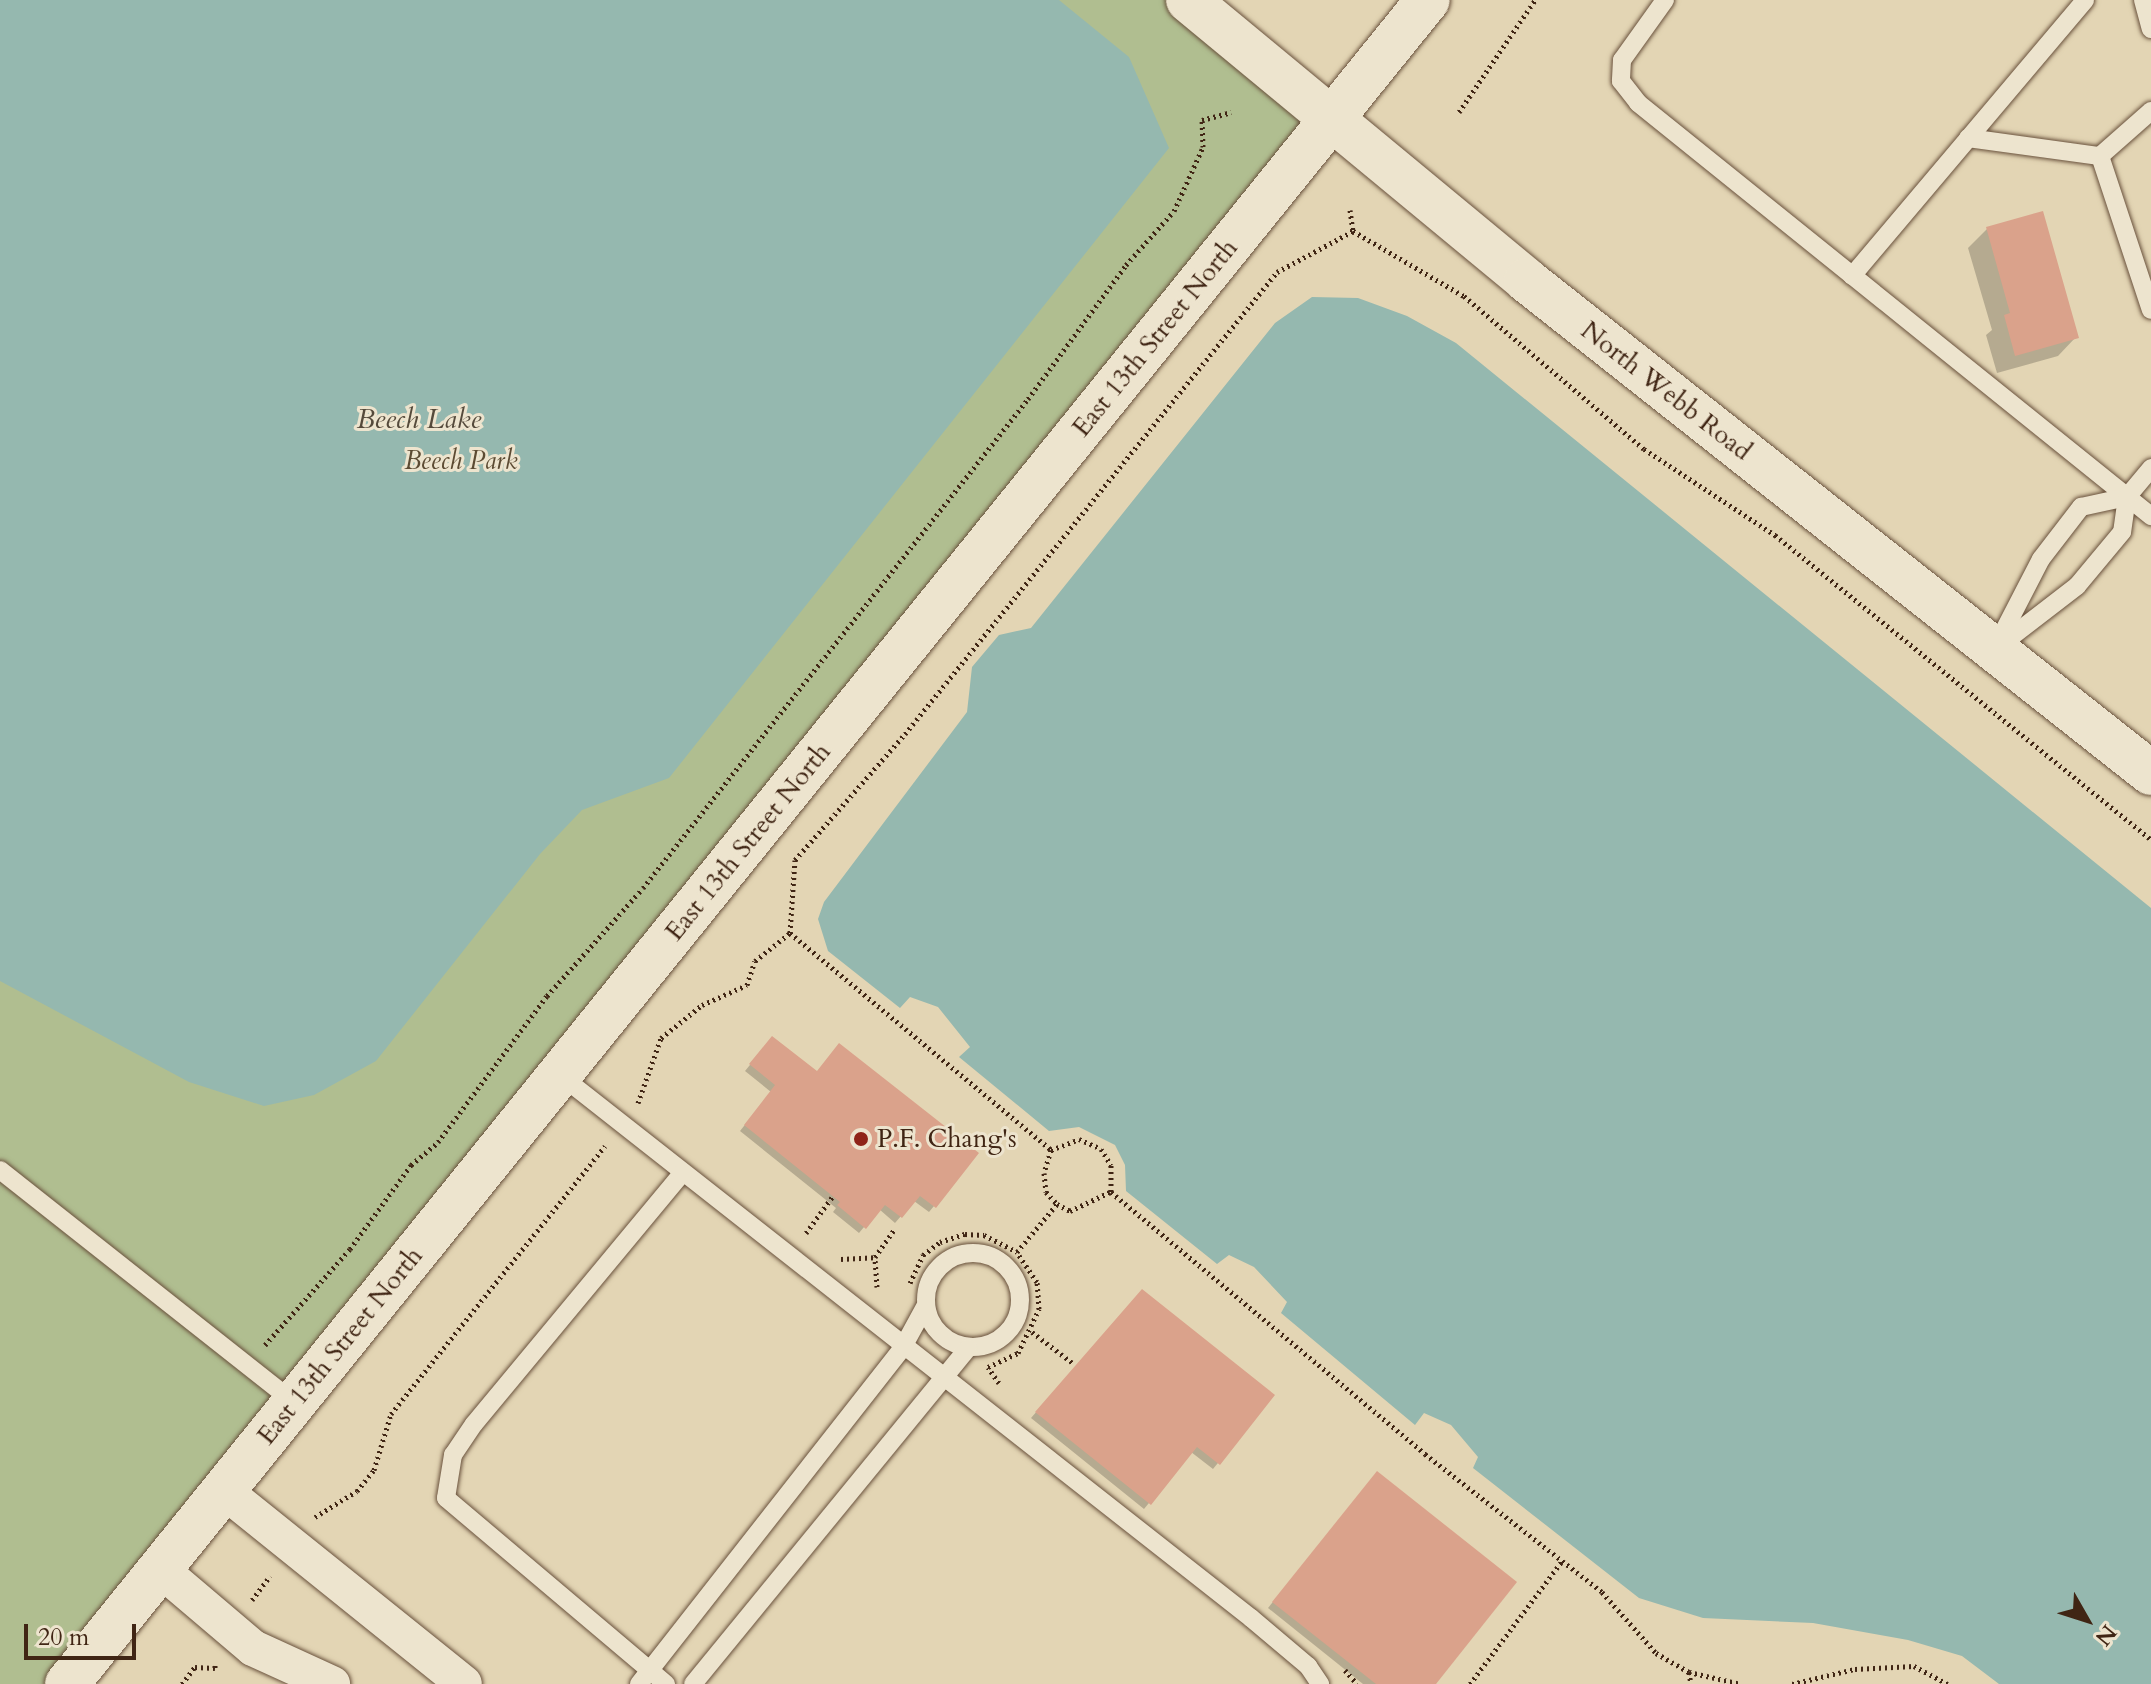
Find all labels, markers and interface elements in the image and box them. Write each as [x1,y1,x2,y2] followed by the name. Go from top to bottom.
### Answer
[1066,233,1244,443] street label: East 13th Street North
[1575,315,1757,467] street label: North Webb Road
[357,402,481,436] water label: Beech Lake
[404,445,518,477] park label: Beech Park
[659,737,837,947] street label: East 13th Street North
[877,1123,1017,1155] place label: P.F. Chang's
[852,1130,870,1148] marker: P.F. Chang's
[251,1241,429,1451] street label: East 13th Street North
[2047,1580,2127,1660] north arrow
[28,1608,140,1658] scale bar
[2088,1618,2123,1652] text: N
[38,1621,89,1654] text: 20 m

